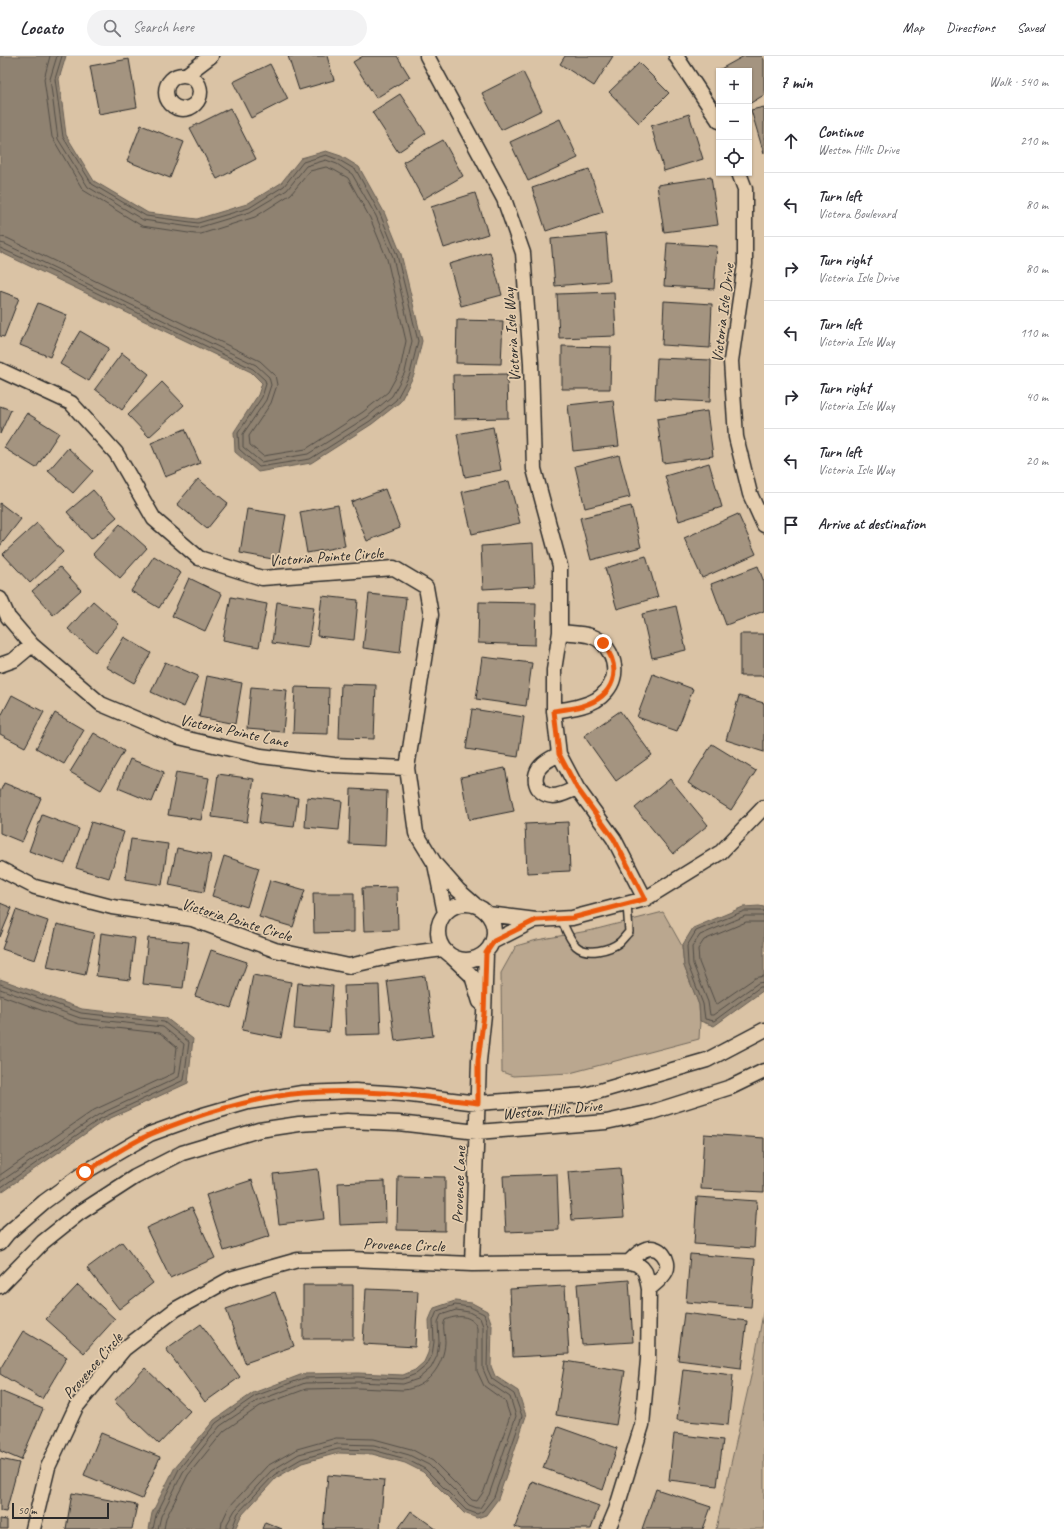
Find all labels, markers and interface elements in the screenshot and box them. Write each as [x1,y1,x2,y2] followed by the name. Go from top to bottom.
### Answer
[87,10,367,46] search box
[20,16,63,40] text: Locato
[101,17,123,39] icon: search
[133,18,194,37] text: Search here
[903,19,924,36] text: Map
[946,19,995,36] text: Directions
[1017,19,1044,36] text: Saved
[716,68,752,176] map controls
[716,68,752,104] button: +
[780,72,813,93] text: 7 min
[989,74,1048,90] text: Walk · 540 m
[716,104,752,140] button: −
[818,123,863,142] text: Continue
[780,130,802,152] icon: ahead
[1020,133,1048,149] text: 210 m
[716,140,752,176] button: locate
[818,142,899,158] text: Weston Hills Drive
[818,187,861,206] text: Turn left
[780,194,802,216] icon: left
[1026,197,1048,213] text: 80 m
[818,206,896,222] text: Victora Boulevard
[818,251,871,270] text: Turn right
[780,258,802,280] icon: right
[707,261,739,363] street label: Victoria Isle Drive
[1026,261,1048,277] text: 80 m
[818,270,898,286] text: Victoria Isle Drive
[499,286,525,383] street label: Victoria Isle Way
[818,315,861,334] text: Turn left
[780,322,802,344] icon: left
[1020,325,1048,341] text: 110 m
[818,334,894,350] text: Victoria Isle Way
[818,379,871,398] text: Turn right
[780,386,802,408] icon: right
[1026,389,1048,405] text: 40 m
[818,398,894,414] text: Victoria Isle Way
[818,443,861,462] text: Turn left
[780,450,802,472] icon: left
[1026,453,1048,469] text: 20 m
[818,462,894,478] text: Victoria Isle Way
[780,514,802,536] icon: arrive
[818,515,925,534] text: Arrive at destination
[268,543,385,571] street label: Victoria Pointe Circle
[594,634,612,652] route end
[178,710,291,753] street label: Victoria Pointe Lane
[179,894,296,947] street label: Victoria Pointe Circle
[502,1096,604,1124] street label: Weston Hills Drive
[448,1144,470,1224] street label: Provence Lane
[76,1163,94,1181] route start
[363,1234,447,1256] street label: Provence Circle
[58,1327,128,1403] street label: Provence Circle
[12,1501,109,1520] scale bar
[18,1503,37,1517] text: 50 m

